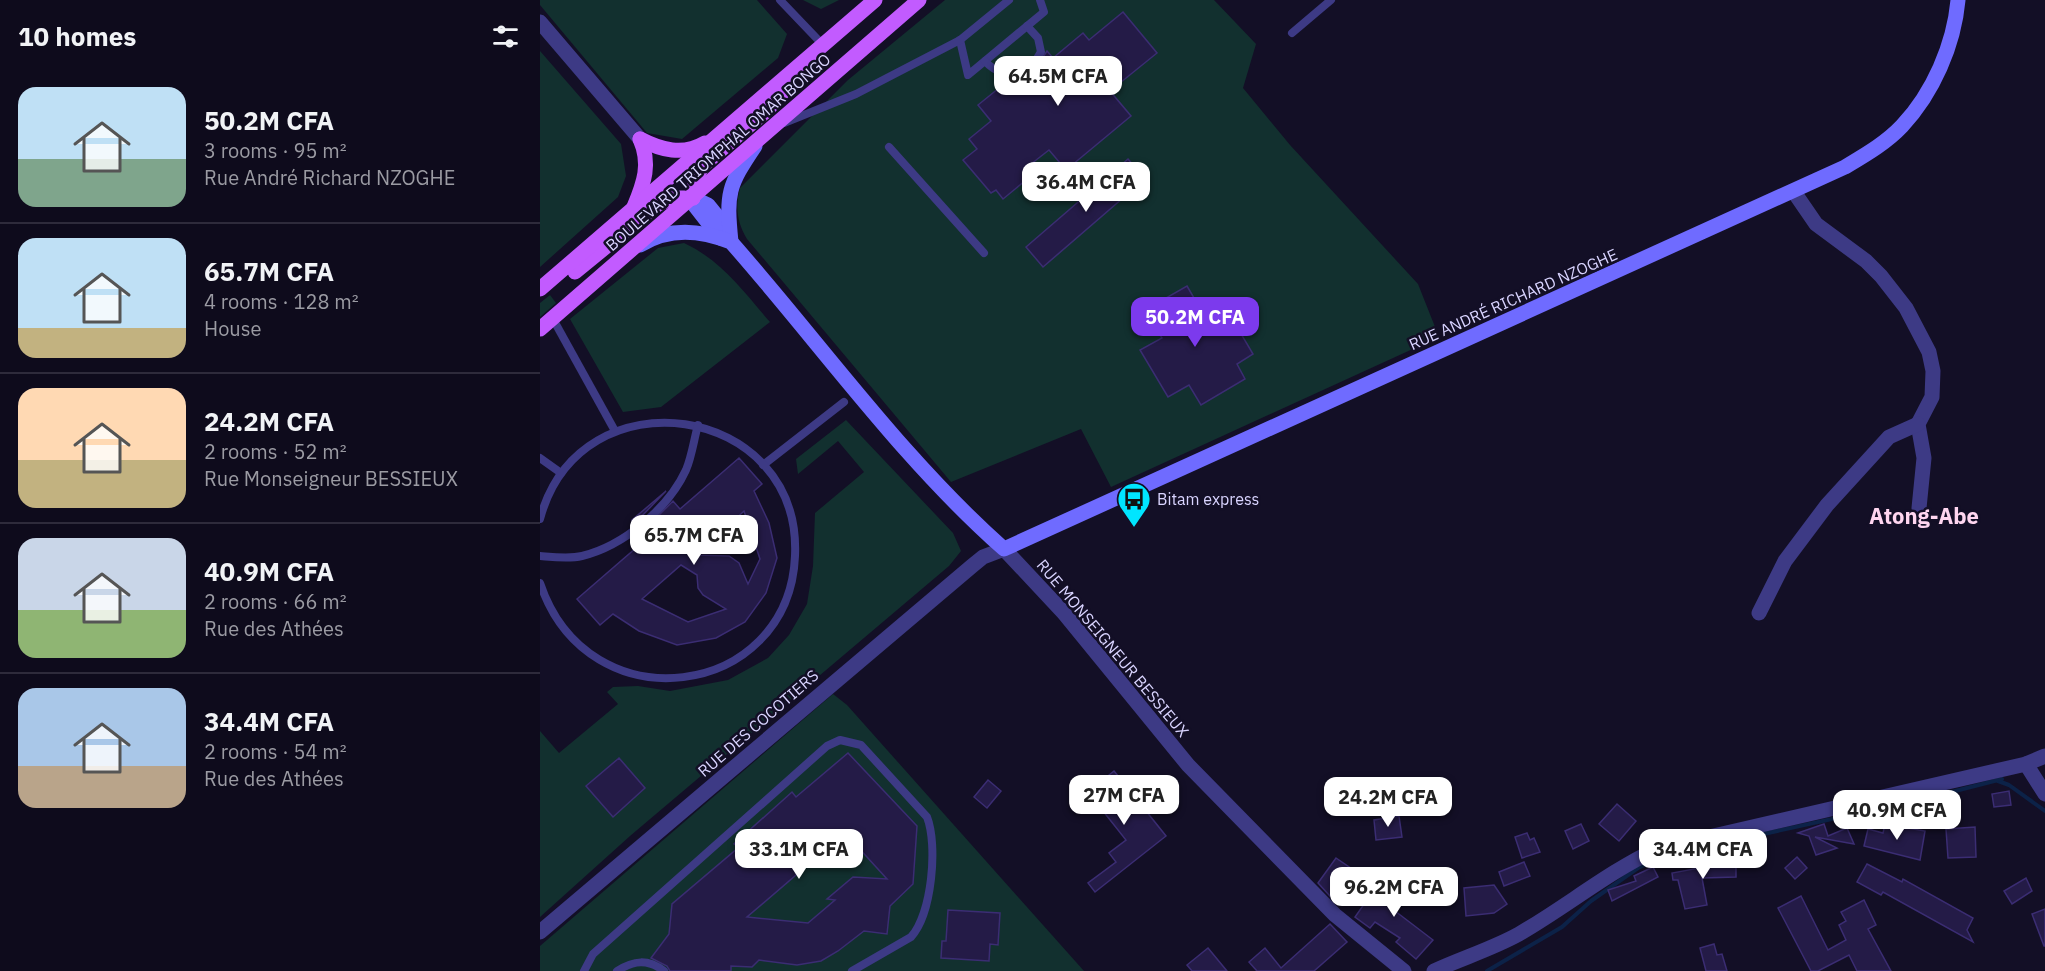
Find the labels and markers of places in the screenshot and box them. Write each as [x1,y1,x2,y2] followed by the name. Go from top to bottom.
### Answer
[989,56,1127,107] pin: 64.5M CFA
[1017,162,1155,213] pin: 36.4M CFA
[1126,297,1264,348] pin: 50.2M CFA
[1116,481,1152,528] bus stop icon: Bitam express
[1157,489,1259,509] place label: Bitam express
[625,515,763,566] pin: 65.7M CFA
[1069,775,1179,826] pin: 27M CFA
[1319,777,1457,828] pin: 24.2M CFA
[1828,790,1966,841] pin: 40.9M CFA
[730,829,868,880] pin: 33.1M CFA
[1634,829,1772,880] pin: 34.4M CFA
[1325,867,1463,918] pin: 96.2M CFA

